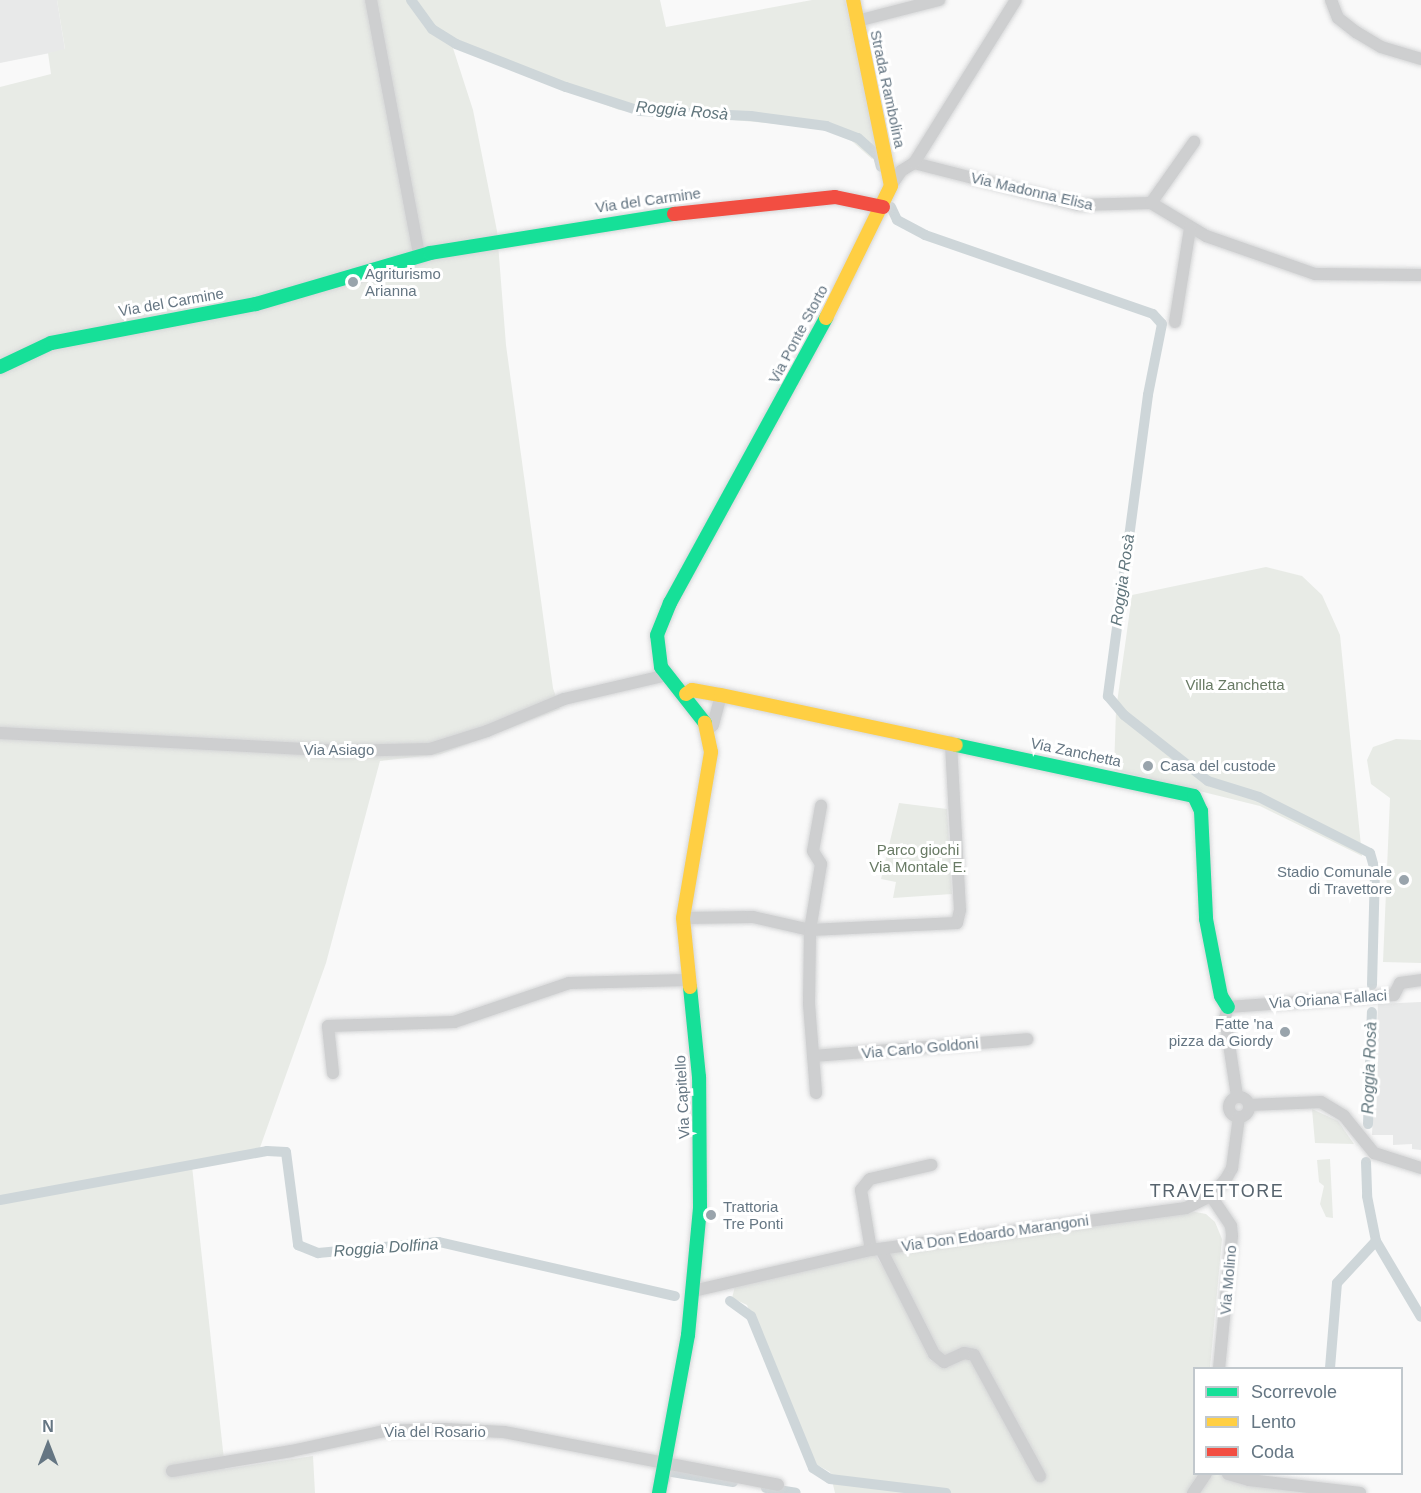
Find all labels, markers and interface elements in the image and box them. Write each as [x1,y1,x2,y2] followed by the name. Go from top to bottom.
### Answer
[867,28,909,150] street label: Strada Rambolina
[635,97,729,125] water label: Roggia Rosà
[969,168,1095,214] street label: Via Madonna Elisa
[594,184,702,216] street label: Via del Carmine
[365,264,441,299] place label: Agriturismo Arianna
[346,275,360,289] marker: Agriturismo Arianna
[764,282,832,386] street label: Via Ponte Storto
[117,284,225,320] street label: Via del Carmine
[1107,533,1139,627] water label: Roggia Rosà
[1186,676,1284,694] park label: Villa Zanchetta
[1029,734,1123,770] street label: Via Zanchetta
[303,741,375,759] street label: Via Asiago
[1160,757,1276,775] place label: Casa del custode
[1141,759,1155,773] marker: Casa del custode
[869,840,967,875] park label: Parco giochi Via Montale E.
[1277,862,1392,897] place label: Stadio Comunale di Travettore
[1397,873,1411,887] marker: Stadio Comunale di Travettore
[1268,986,1388,1012] street label: Via Oriana Fallaci
[1169,1014,1273,1049] place label: Fatte 'na pizza da Giordy
[1359,1021,1381,1115] water label: Roggia Rosà
[1278,1025,1292,1039] marker: Fatte 'na pizza da Giordy
[861,1034,979,1062] street label: Via Carlo Goldoni
[671,1055,693,1139] street label: Via Capitello
[1150,1180,1284,1202] district label: TRAVETTORE
[723,1197,783,1232] place label: Trattoria Tre Ponti
[704,1208,718,1222] marker: Trattoria Tre Ponti
[900,1211,1090,1255] street label: Via Don Edoardo Marangoni
[333,1235,439,1261] water label: Roggia Dolfina
[1216,1244,1240,1316] street label: Via Molino
[1193,1367,1403,1475] legend
[1251,1382,1337,1402] text: Scorrevole
[1251,1412,1296,1432] text: Lento
[18,1415,78,1475] north arrow
[42,1418,54,1435] text: N
[384,1423,486,1441] street label: Via del Rosario
[1251,1442,1294,1462] text: Coda

